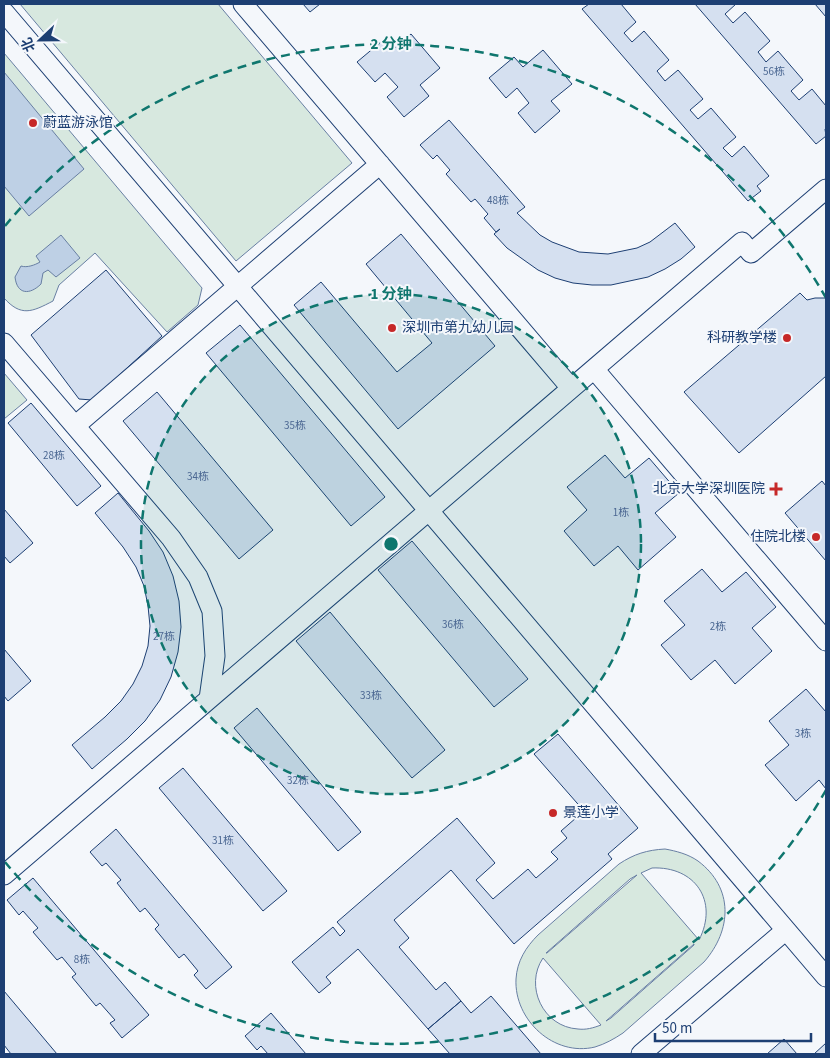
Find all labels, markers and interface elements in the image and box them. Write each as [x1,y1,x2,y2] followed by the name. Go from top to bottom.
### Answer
[15,15,65,65] north arrow
[17,34,41,55] text: 北
[371,34,411,55] text: 2 分钟
[763,64,785,79] house number: 56栋
[43,113,113,133] place label: 蔚蓝游泳馆
[27,117,39,129] marker: 蔚蓝游泳馆
[487,193,509,208] house number: 48栋
[371,284,411,305] text: 1 分钟
[402,318,514,338] place label: 深圳市第九幼儿园
[386,322,398,334] marker: 深圳市第九幼儿园
[707,328,777,348] place label: 科研教学楼
[781,332,793,344] marker: 科研教学楼
[284,418,306,433] house number: 35栋
[43,448,65,463] house number: 28栋
[187,469,209,484] house number: 34栋
[653,479,765,499] place label: 北京大学深圳医院
[769,482,783,496] marker: 北京大学深圳医院
[613,505,629,520] house number: 1栋
[750,527,806,547] place label: 住院北楼
[810,531,822,543] marker: 住院北楼
[382,535,400,553] centre of rings
[442,617,464,632] house number: 36栋
[710,619,726,634] house number: 2栋
[153,629,175,644] house number: 27栋
[360,688,382,703] house number: 33栋
[795,726,811,741] house number: 3栋
[287,773,309,788] house number: 32栋
[563,803,619,823] place label: 景莲小学
[547,807,559,819] marker: 景莲小学
[212,833,234,848] house number: 31栋
[74,952,90,967] house number: 8栋
[655,1010,811,1042] scale bar
[662,1018,692,1039] text: 50 m

